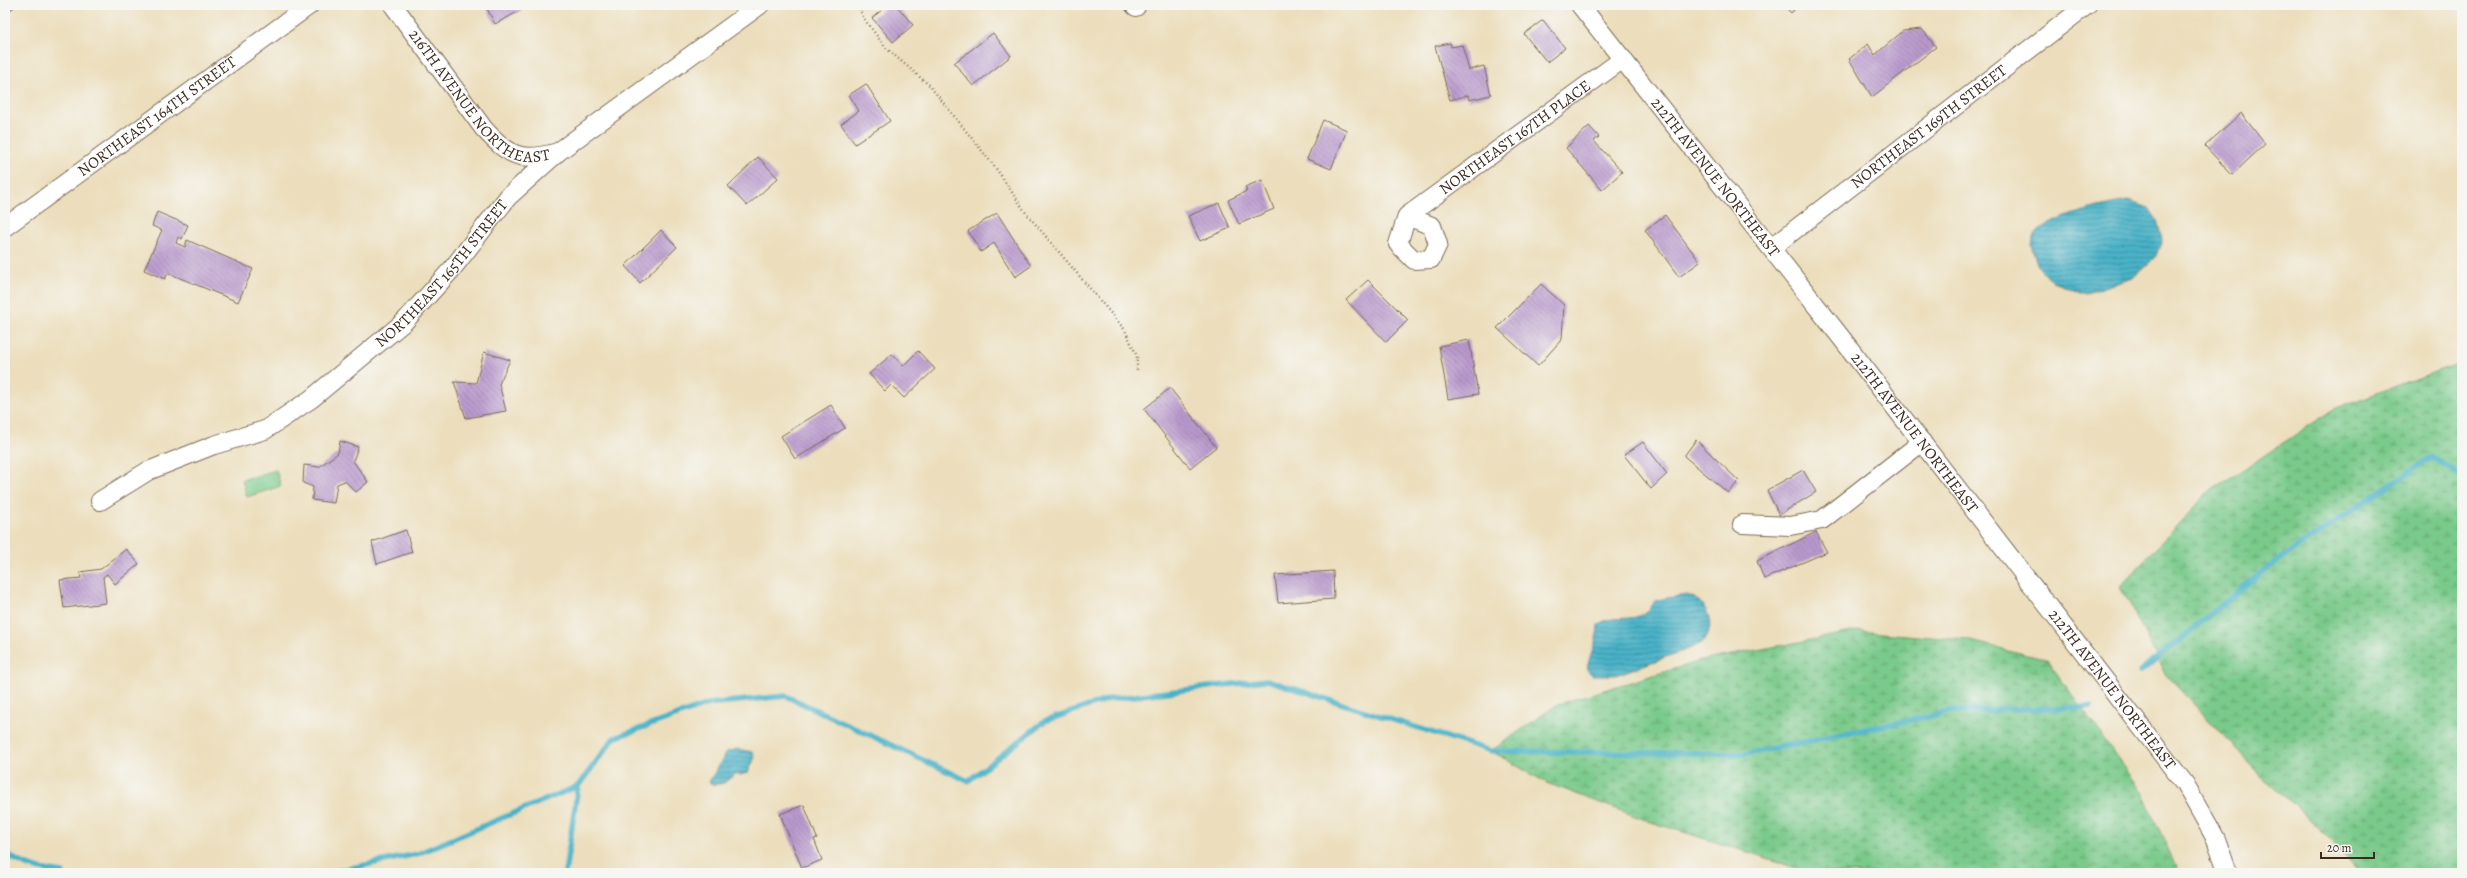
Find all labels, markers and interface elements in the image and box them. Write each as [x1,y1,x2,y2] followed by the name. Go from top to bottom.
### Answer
[403,25,552,168] street label: 216TH AVENUE NORTHEAST
[73,51,241,182] street label: NORTHEAST 164TH STREET
[1846,60,2011,194] street label: NORTHEAST 169TH STREET
[1435,75,1595,200] street label: NORTHEAST 167TH PLACE
[1646,93,1785,262] street label: 212TH AVENUE NORTHEAST
[371,195,513,352] street label: NORTHEAST 165TH STREET
[1846,348,1983,518] street label: 212TH AVENUE NORTHEAST
[2043,605,2181,774] street label: 212TH AVENUE NORTHEAST
[2321,834,2374,860] scale bar
[2327,840,2351,856] text: 20 m

